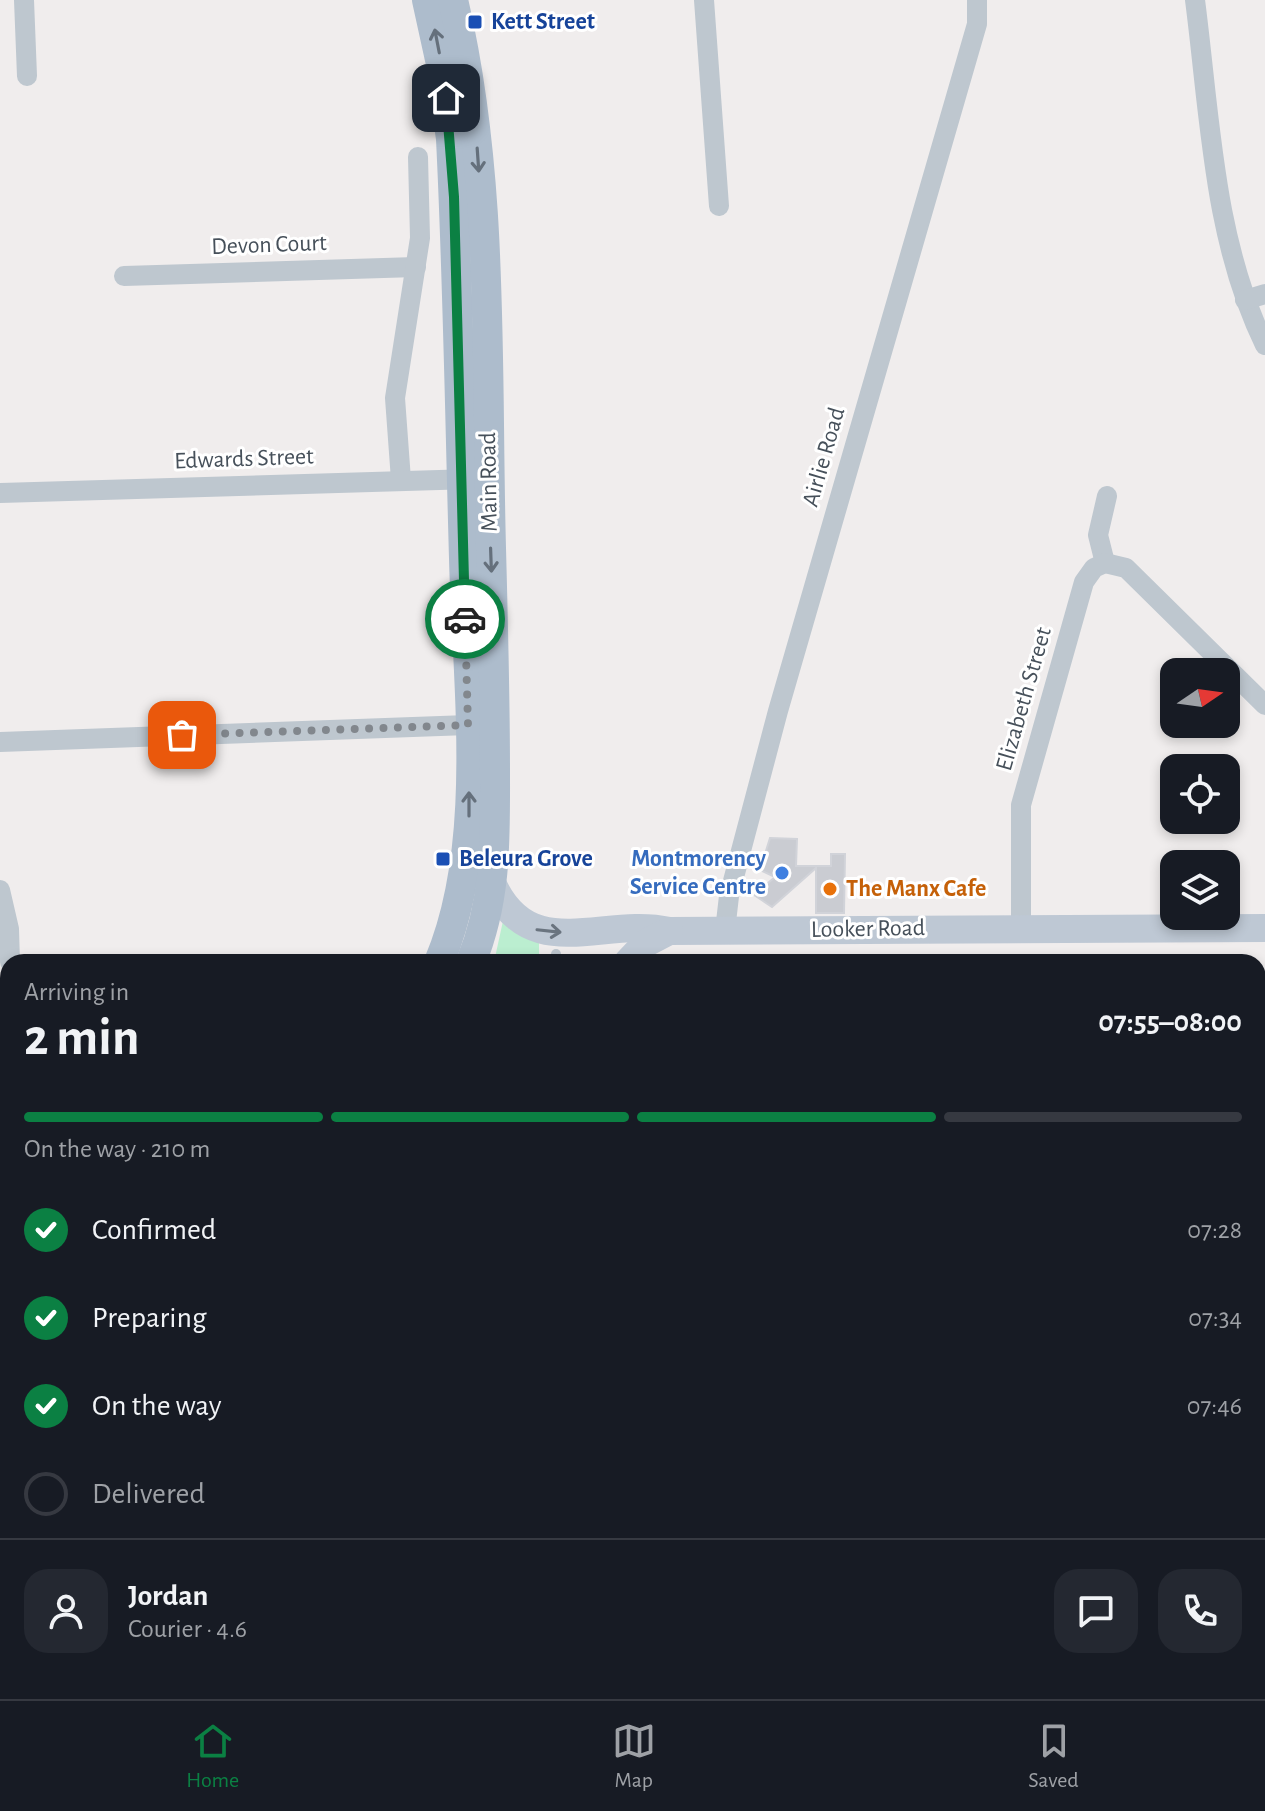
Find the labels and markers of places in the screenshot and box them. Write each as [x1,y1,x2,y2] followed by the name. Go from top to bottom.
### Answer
[491,10,595,34] place label: Kett Street
[466,13,484,31] marker: Kett Street
[412,64,480,132] pin
[148,701,216,769] pin
[459,847,593,871] place label: Beleura Grove
[630,847,766,899] place label: Montmorency Service Centre
[434,850,452,868] marker: Beleura Grove
[773,864,791,882] marker: Montmorency Service Centre
[846,877,986,901] place label: The Manx Cafe
[821,880,839,898] marker: The Manx Cafe

